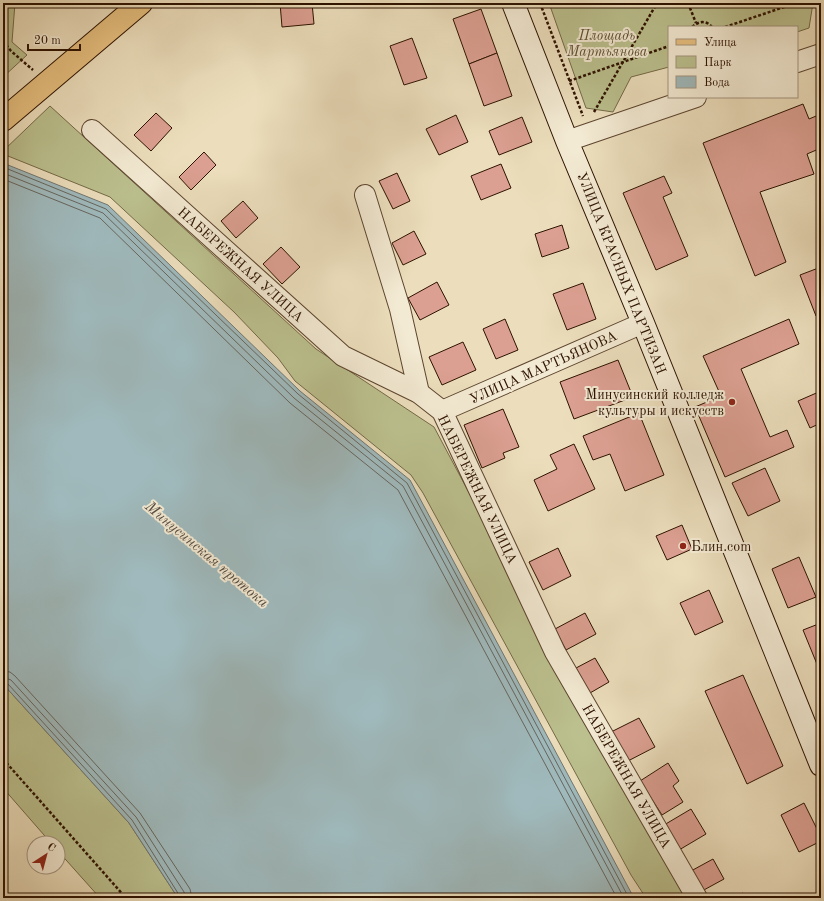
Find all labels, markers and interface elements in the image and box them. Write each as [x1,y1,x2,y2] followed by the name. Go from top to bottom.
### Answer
[28,26,80,52] scale bar
[668,26,798,98] legend
[566,29,648,60] park label: Площадь Мартьянова
[34,35,61,47] text: 20 m
[704,37,737,49] text: Улица
[704,57,732,69] text: Парк
[704,77,730,89] text: Вода
[574,170,668,376] street label: УЛИЦА КРАСНЫХ ПАРТИЗАН
[175,205,306,325] street label: НАБЕРЕЖНАЯ УЛИЦА
[467,329,620,407] street label: УЛИЦА МАРТЬЯНОВА
[585,388,724,418] place label: Минусинский колледж культуры и искусств
[727,397,737,407] marker: Минусинский колледж культуры и искусств
[435,413,519,566] street label: НАБЕРЕЖНАЯ УЛИЦА
[141,499,270,611] water label: Минусинская протока
[691,540,751,554] place label: Блин.com
[678,541,688,551] marker: Блин.com
[579,702,673,851] street label: НАБЕРЕЖНАЯ УЛИЦА
[26,835,66,875] north arrow
[45,842,57,855] text: С

